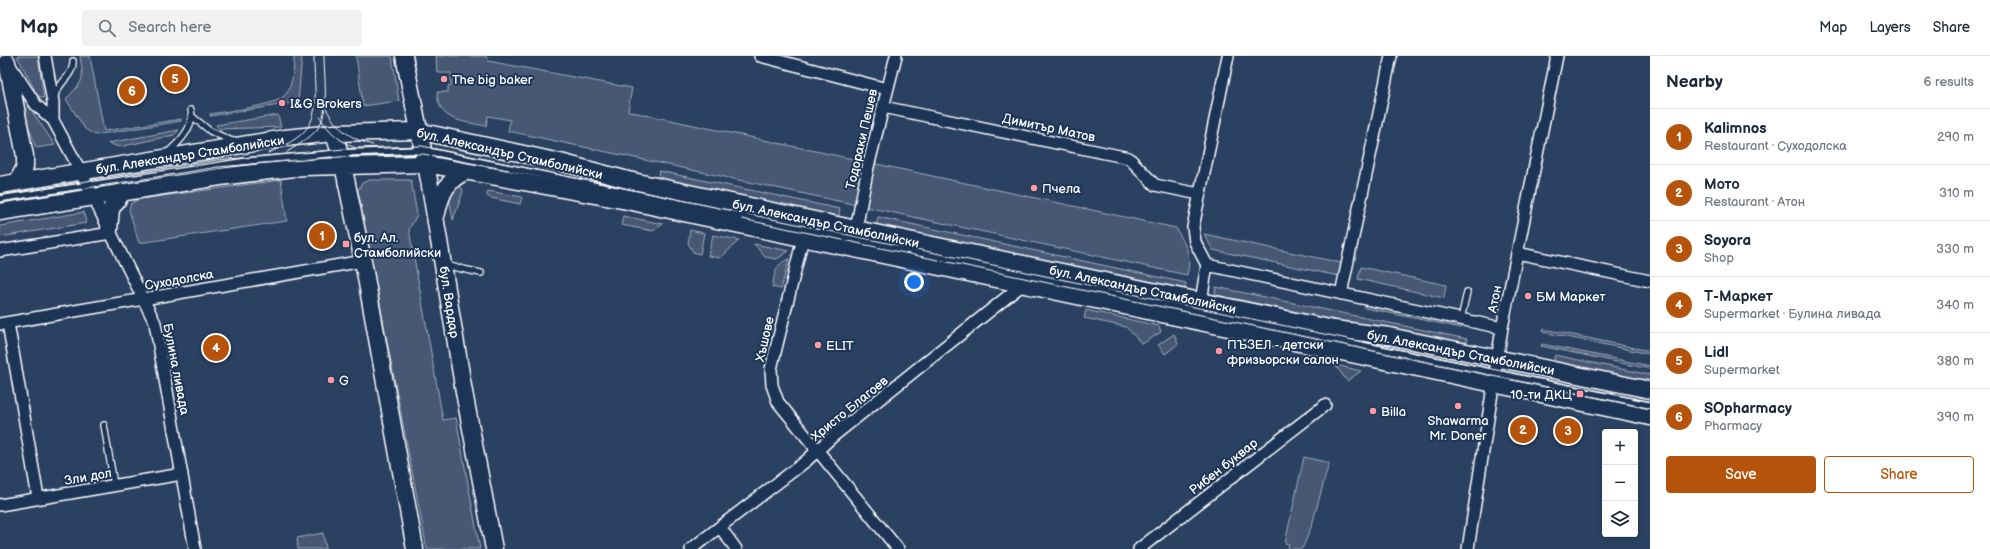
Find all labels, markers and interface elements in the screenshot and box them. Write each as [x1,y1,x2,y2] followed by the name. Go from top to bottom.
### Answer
[82,10,362,46] search box
[20,16,58,39] text: Map
[96,17,118,39] icon: search
[128,18,211,37] text: Search here
[1819,19,1847,36] text: Map
[1869,19,1911,36] text: Layers
[1933,19,1970,36] text: Share
[162,64,188,94] pin: 5
[452,72,533,88] place label: The big baker
[1666,72,1723,92] text: Nearby
[439,74,449,84] marker: The big baker
[1924,74,1974,90] text: 6 results
[119,76,145,106] pin: 6
[843,87,881,191] street label: Тодораки Пешев
[290,96,362,112] place label: I&G Brokers
[277,98,287,108] marker: I&G Brokers
[1001,110,1097,146] street label: Димитър Матов
[1704,119,1767,138] text: Kalimnos
[415,125,604,183] street label: бул. Александър Стамболийски
[1676,129,1682,145] text: 1
[1937,129,1974,145] text: 290 m
[95,132,285,178] street label: бул. Александър Стамболийски
[1704,138,1847,154] text: Restaurant · Суходолска
[1704,175,1740,194] text: Мото
[1042,181,1081,197] place label: Пчела
[1029,183,1039,193] marker: Пчела
[1675,185,1683,201] text: 2
[1939,185,1974,201] text: 310 m
[1704,194,1805,210] text: Restaurant · Атон
[731,196,921,252] street label: бул. Александър Стамболийски
[309,221,335,251] pin: 1
[354,230,441,261] place label: бул. Ал. Стамболийски
[1704,231,1751,250] text: Soyora
[341,239,351,249] marker: бул. Ал. Стамболийски
[1675,241,1683,257] text: 3
[1936,241,1974,257] text: 330 m
[1704,250,1734,266] text: Shop
[1048,262,1238,318] street label: бул. Александър Стамболийски
[435,265,463,340] street label: бул. Вардар
[143,266,215,294] street label: Суходолска
[904,272,924,292] your location
[1484,284,1505,315] street label: Атон
[1704,287,1773,306] text: Т-Маркет
[1536,289,1605,305] place label: БМ Маркет
[1523,291,1533,301] marker: БМ Маркет
[1675,297,1683,313] text: 4
[1936,297,1974,313] text: 340 m
[1704,306,1881,322] text: Supermarket · Булина ливада
[752,315,778,363] street label: Хъшове
[159,322,193,417] street label: Булина ливада
[1366,327,1556,379] street label: бул. Александър Стамболийски
[203,333,229,363] pin: 4
[1227,337,1339,368] place label: ПЪЗЕЛ - детски фризьорски салон
[826,338,854,354] place label: ELIT
[813,340,823,350] marker: ELIT
[1704,343,1729,362] text: Lidl
[1214,346,1224,356] marker: ПЪЗЕЛ - детски фризьорски салон
[1675,353,1683,369] text: 5
[1937,353,1974,369] text: 380 m
[1704,362,1780,378] text: Supermarket
[339,373,349,389] place label: G
[808,373,892,445] street label: Христо Благоев
[326,375,336,385] marker: G
[1510,387,1572,403] place label: 10-ти ДКЦ
[1575,389,1585,399] marker: 10-ти ДКЦ
[1704,399,1792,418] text: SOpharmacy
[1453,401,1463,411] marker: Shawarma Mr. Doner
[1381,404,1406,420] place label: Billa
[1368,406,1378,416] marker: Billa
[1675,409,1683,425] text: 6
[1937,409,1974,425] text: 390 m
[1427,413,1489,444] place label: Shawarma Mr. Doner
[1510,415,1536,445] pin: 2
[1555,416,1581,446] pin: 3
[1704,418,1762,434] text: Pharmacy
[1602,429,1638,537] map controls
[1602,429,1638,465] button: +
[1186,435,1262,499] street label: Рибен буквар
[1666,456,1816,493] button: Save
[1824,456,1974,493] button: Share
[63,465,113,489] street label: Зли дол
[1602,465,1638,501] button: −
[1602,501,1638,537] button: layers

